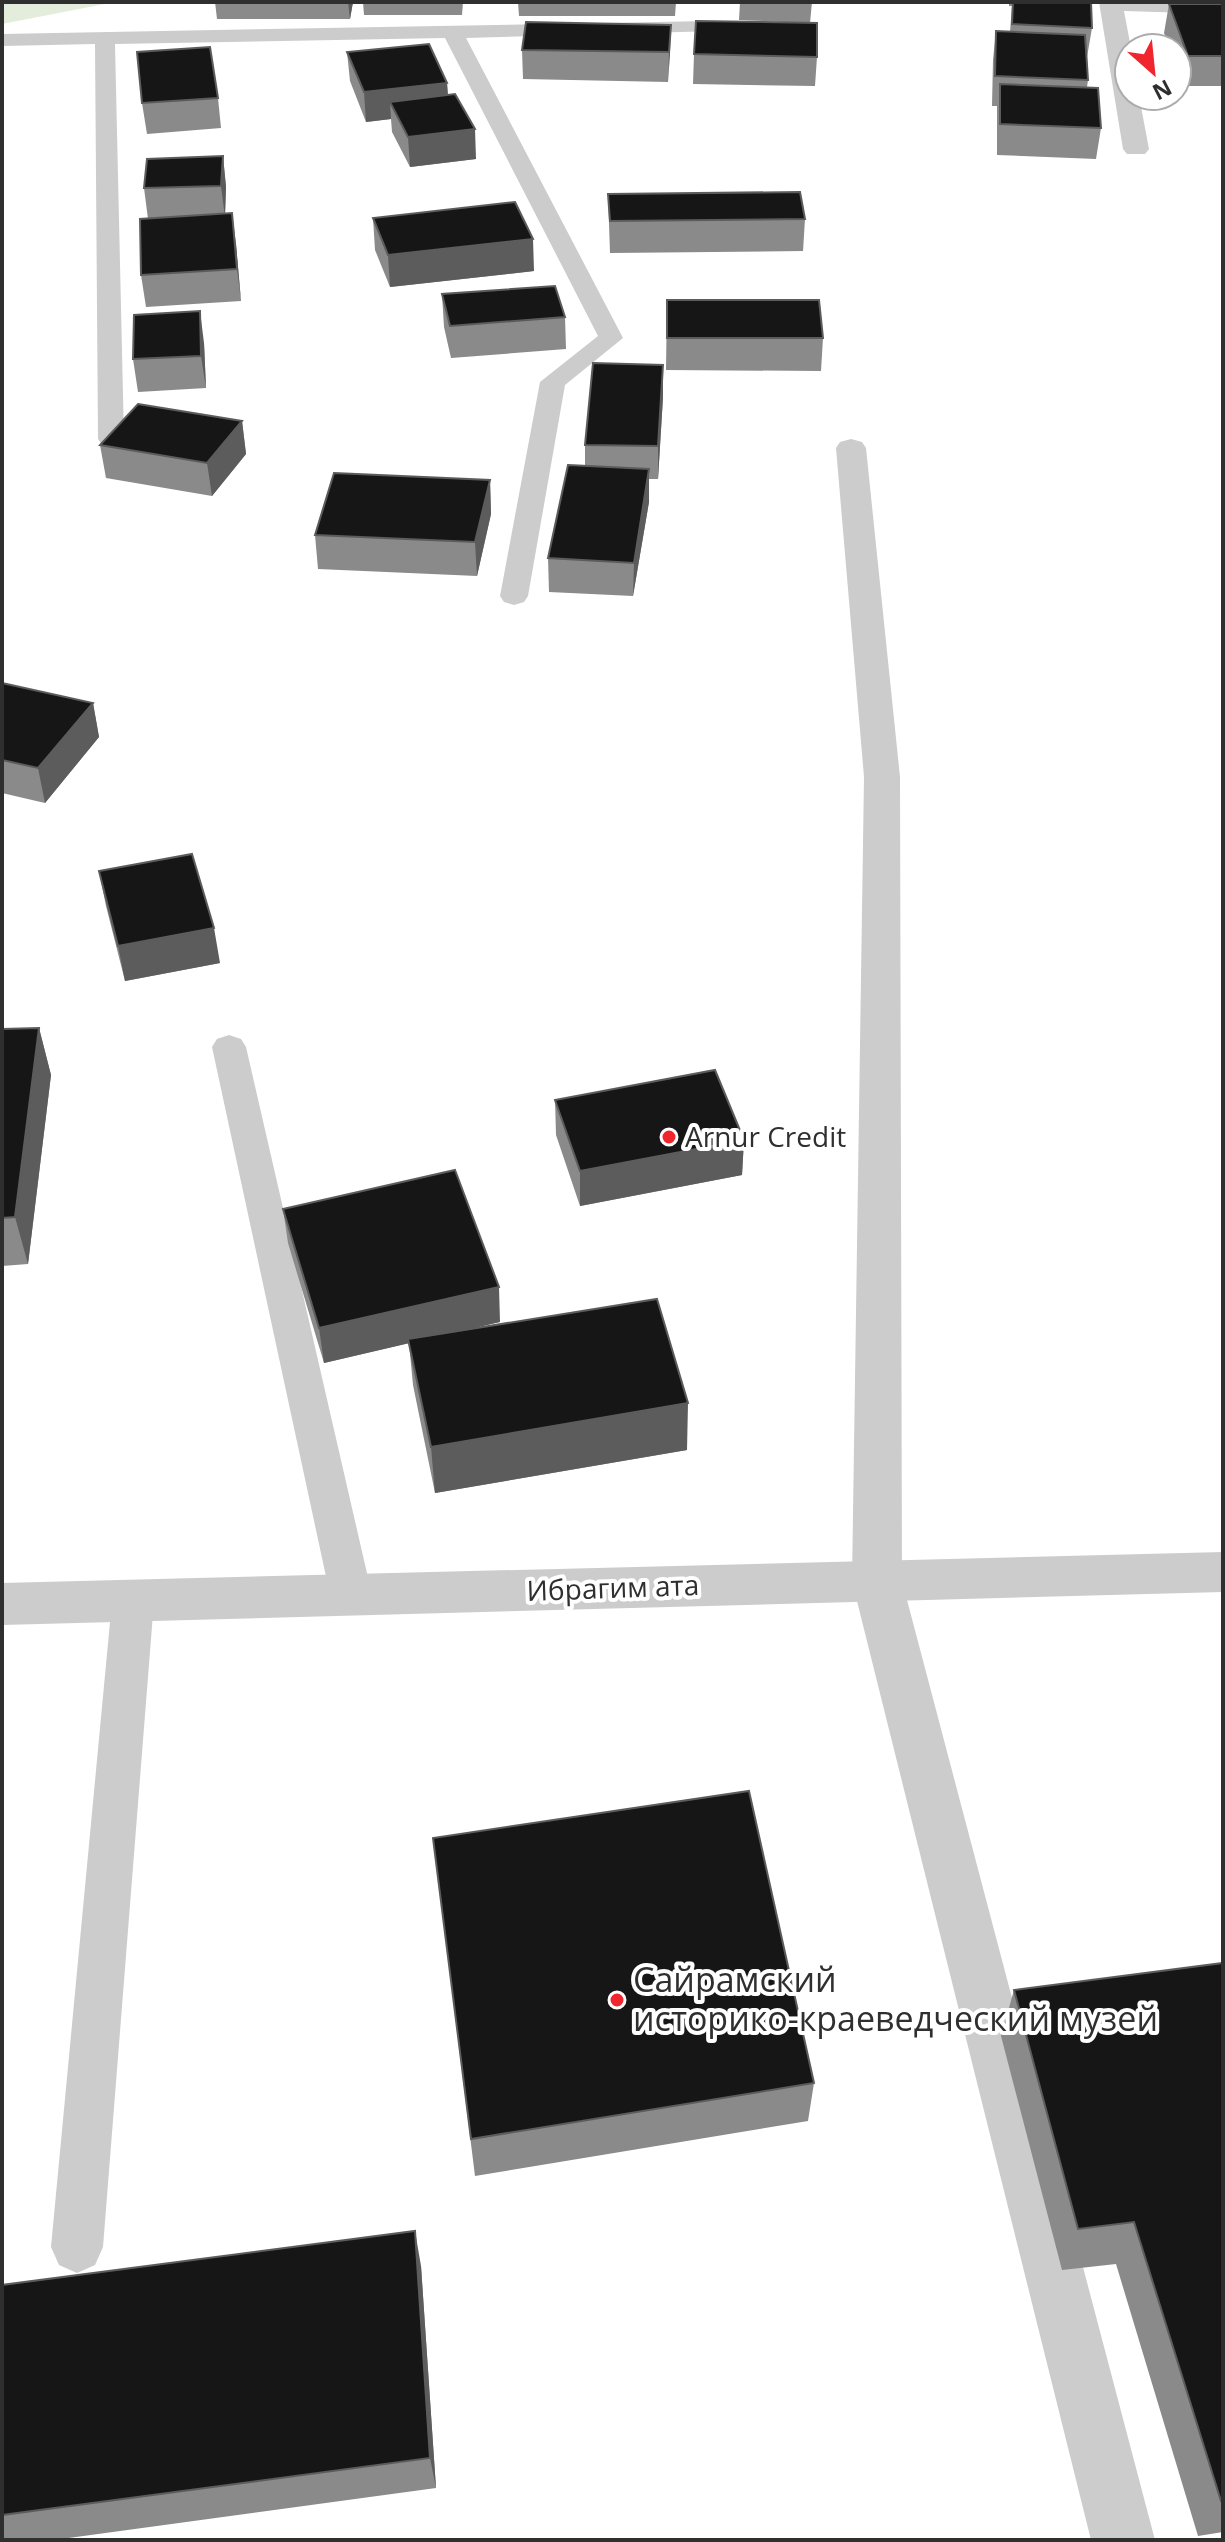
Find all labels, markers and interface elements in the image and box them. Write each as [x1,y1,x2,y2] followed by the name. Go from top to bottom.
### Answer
[1113,32,1193,112] north arrow
[1148,73,1177,108] text: N
[685,1117,846,1155] place label: Arnur Credit
[660,1128,678,1146] marker: Arnur Credit
[526,1565,700,1609] street label: Ибрагим ата
[633,1956,1158,2041] place label: Сайрамский историко-краеведческий музей
[608,1991,626,2009] marker: Сайрамский историко-краеведческий музей

